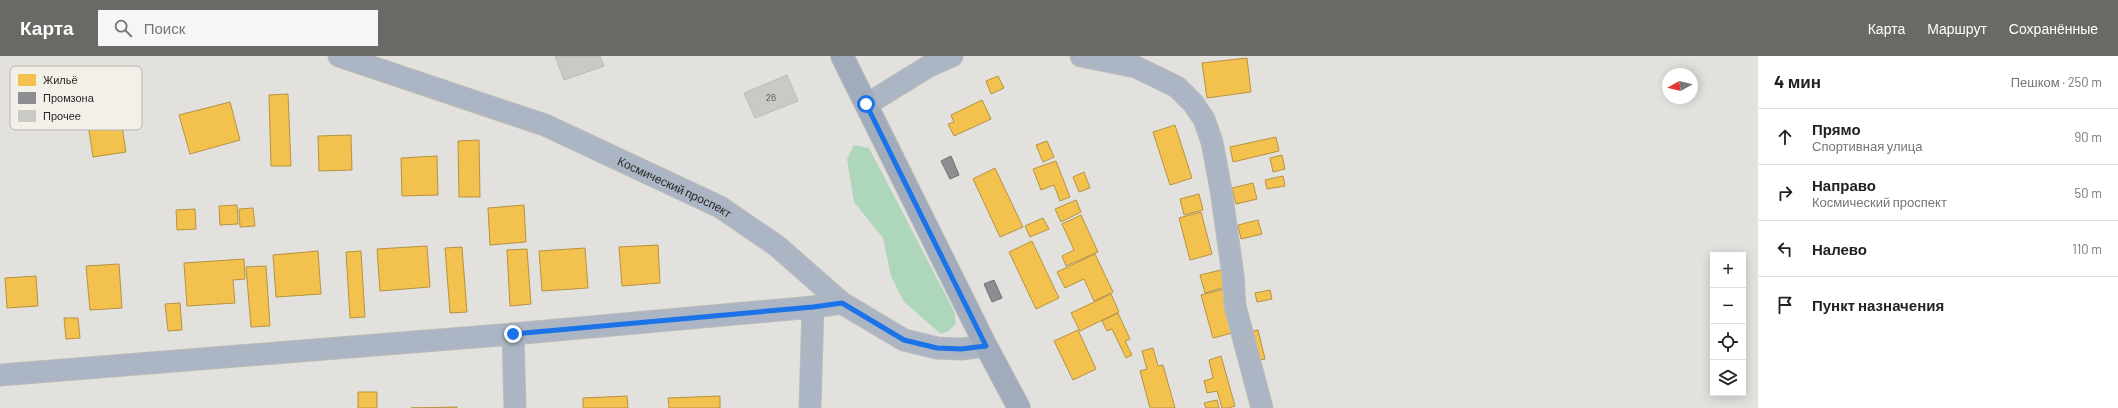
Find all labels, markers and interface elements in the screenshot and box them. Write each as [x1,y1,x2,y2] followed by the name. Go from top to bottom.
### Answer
[98,10,378,46] search box
[20,16,74,39] text: Карта
[112,17,134,39] icon: search
[144,19,185,37] text: Поиск
[1868,20,1905,37] text: Карта
[1927,20,1987,37] text: Маршрут
[2009,20,2098,37] text: Сохранённые
[10,66,142,130] legend
[1662,68,1698,104] north arrow
[1774,71,1821,91] text: 4 мин
[43,73,78,86] text: Жильё
[2011,74,2102,90] text: Пешком · 250 m
[43,91,95,104] text: Промзона
[766,91,776,103] house number: 26
[857,95,875,113] route start
[43,109,81,122] text: Прочее
[1812,120,1861,138] text: Прямо
[1774,126,1796,148] icon: ahead
[2075,129,2102,145] text: 90 m
[1812,138,1923,154] text: Спортивная улица
[616,153,735,220] street label: Космический проспект
[1812,176,1876,194] text: Направо
[1774,182,1796,204] icon: right
[2075,185,2102,201] text: 50 m
[1812,194,1947,210] text: Космический проспект
[1774,238,1796,260] icon: left
[1812,240,1867,258] text: Налево
[2072,241,2102,257] text: 110 m
[1710,252,1746,396] map controls
[1710,252,1746,288] button: +
[1710,288,1746,324] button: −
[1774,294,1796,316] icon: arrive
[1812,296,1944,314] text: Пункт назначения
[1710,324,1746,360] button: locate
[504,325,522,343] route end
[1710,360,1746,396] button: layers

